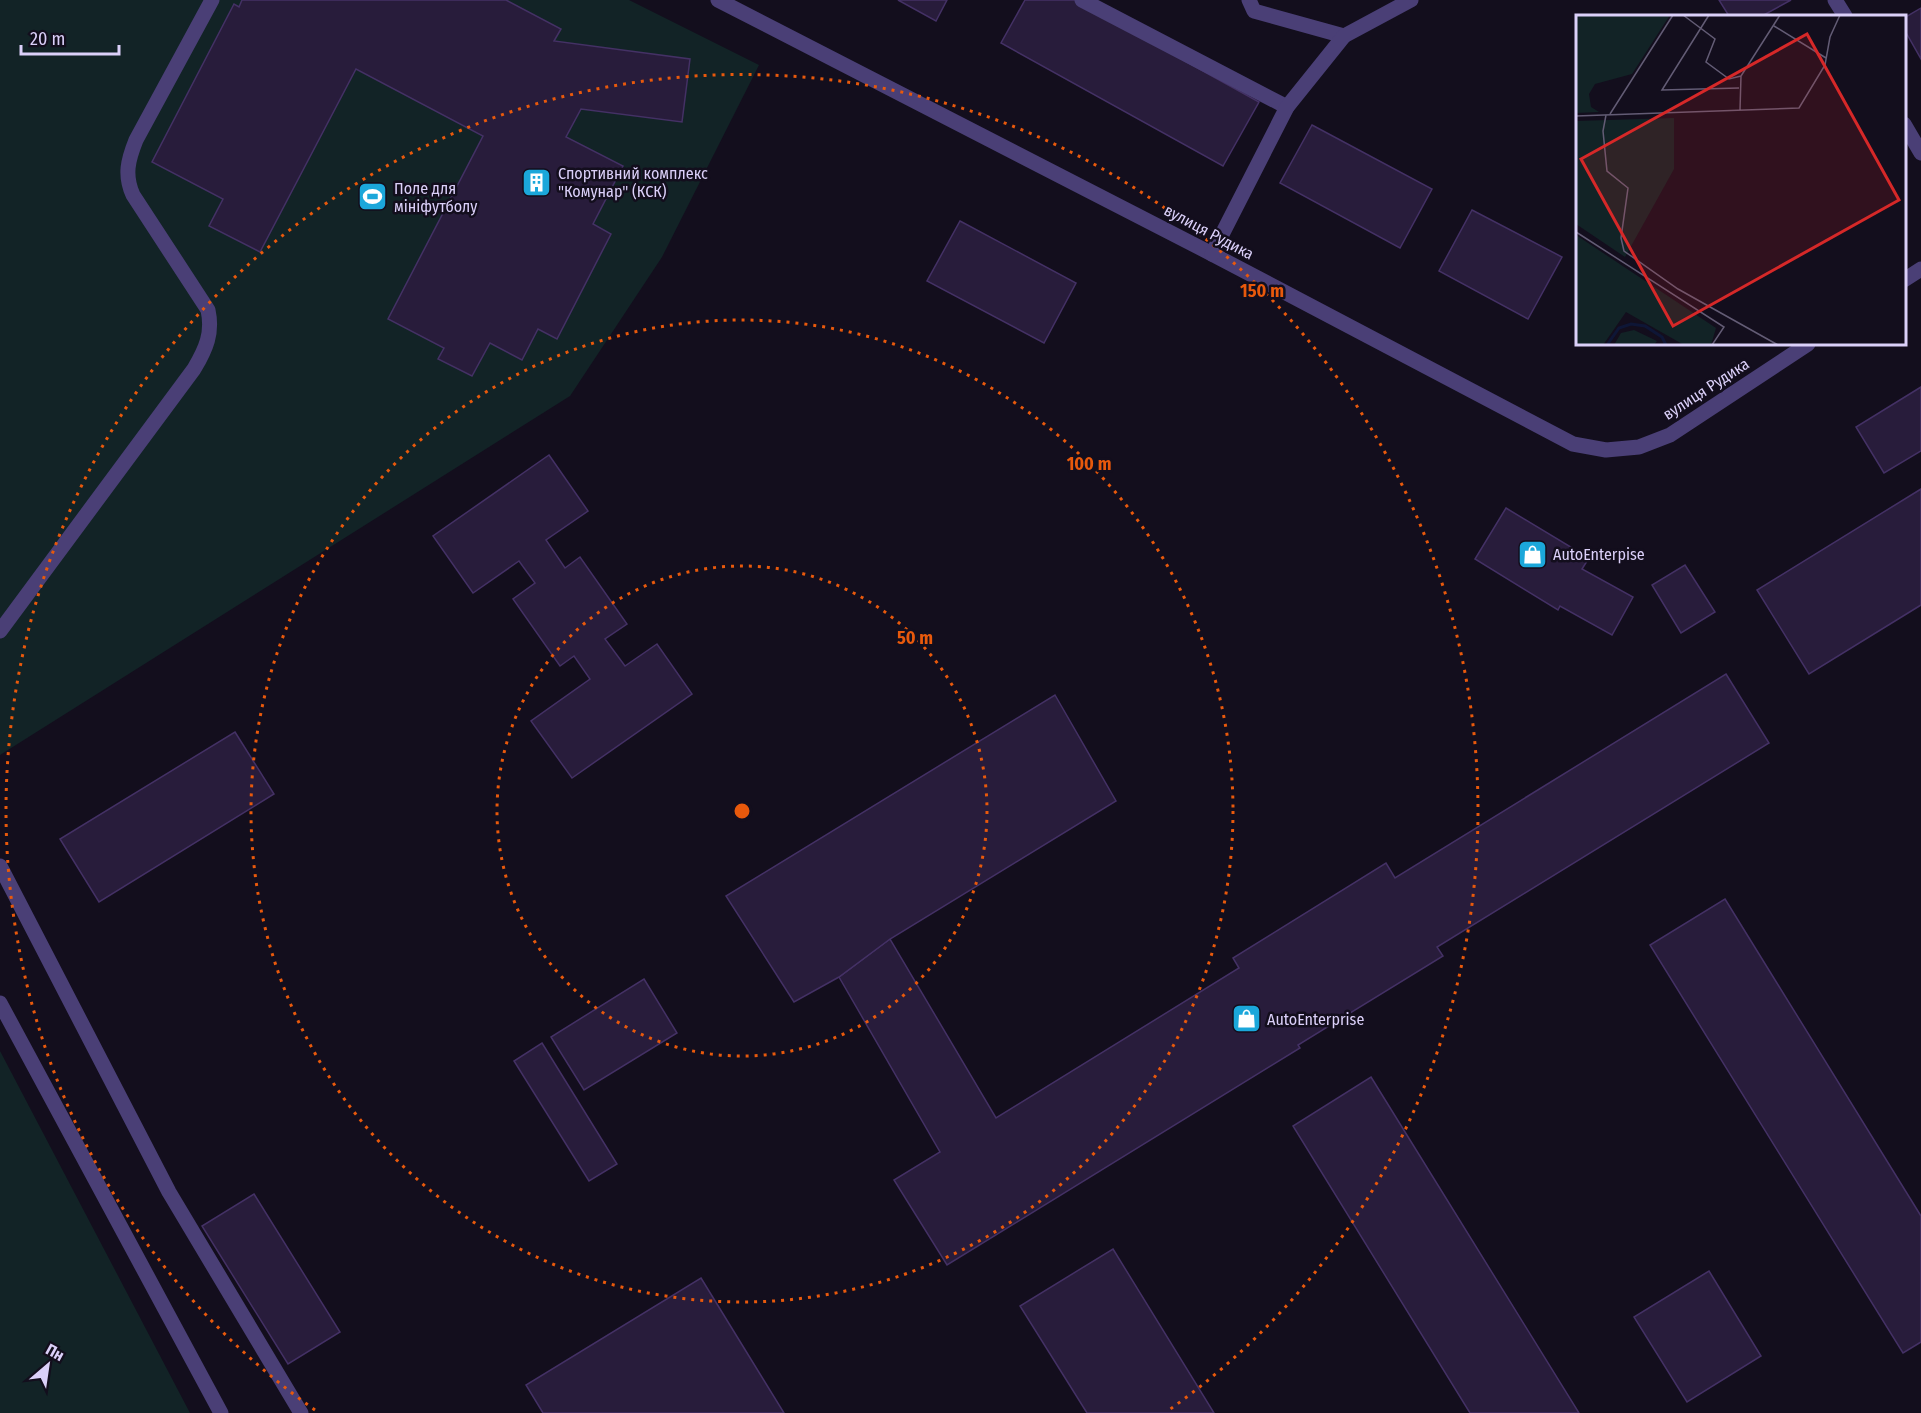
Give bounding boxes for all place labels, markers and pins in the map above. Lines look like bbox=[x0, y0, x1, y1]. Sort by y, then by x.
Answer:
place label: Спортивний комплекс "Комунар" (КСК) bbox=[558, 164, 708, 201]
building icon: Спортивний комплекс "Комунар" (КСК) bbox=[521, 166, 553, 198]
place label: Поле для мініфутболу bbox=[394, 179, 478, 216]
sports icon: Поле для мініфутболу bbox=[357, 181, 389, 213]
shop icon: AutoEnterpise bbox=[1516, 538, 1548, 570]
place label: AutoEnterpise bbox=[1553, 545, 1645, 564]
centre of rings bbox=[732, 801, 752, 821]
shop icon: AutoEnterprise bbox=[1230, 1003, 1262, 1035]
place label: AutoEnterprise bbox=[1267, 1010, 1364, 1029]

